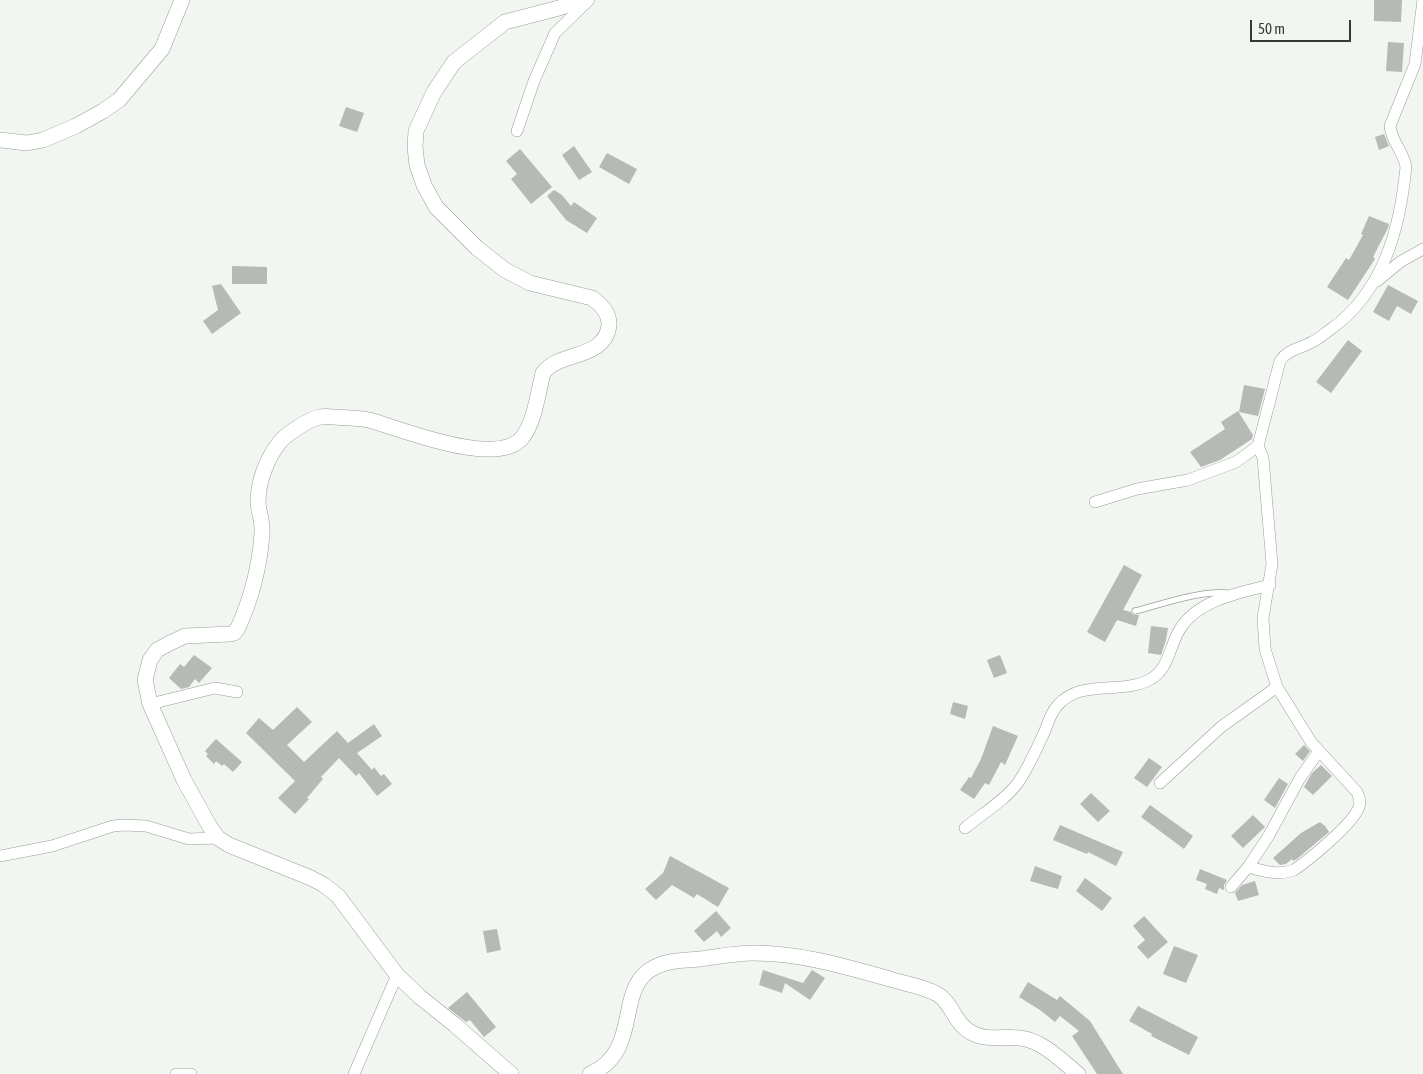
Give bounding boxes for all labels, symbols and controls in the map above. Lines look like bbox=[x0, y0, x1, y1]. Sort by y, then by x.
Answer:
scale bar bbox=[1253, 10, 1354, 42]
text: 50 m bbox=[1258, 20, 1285, 37]

